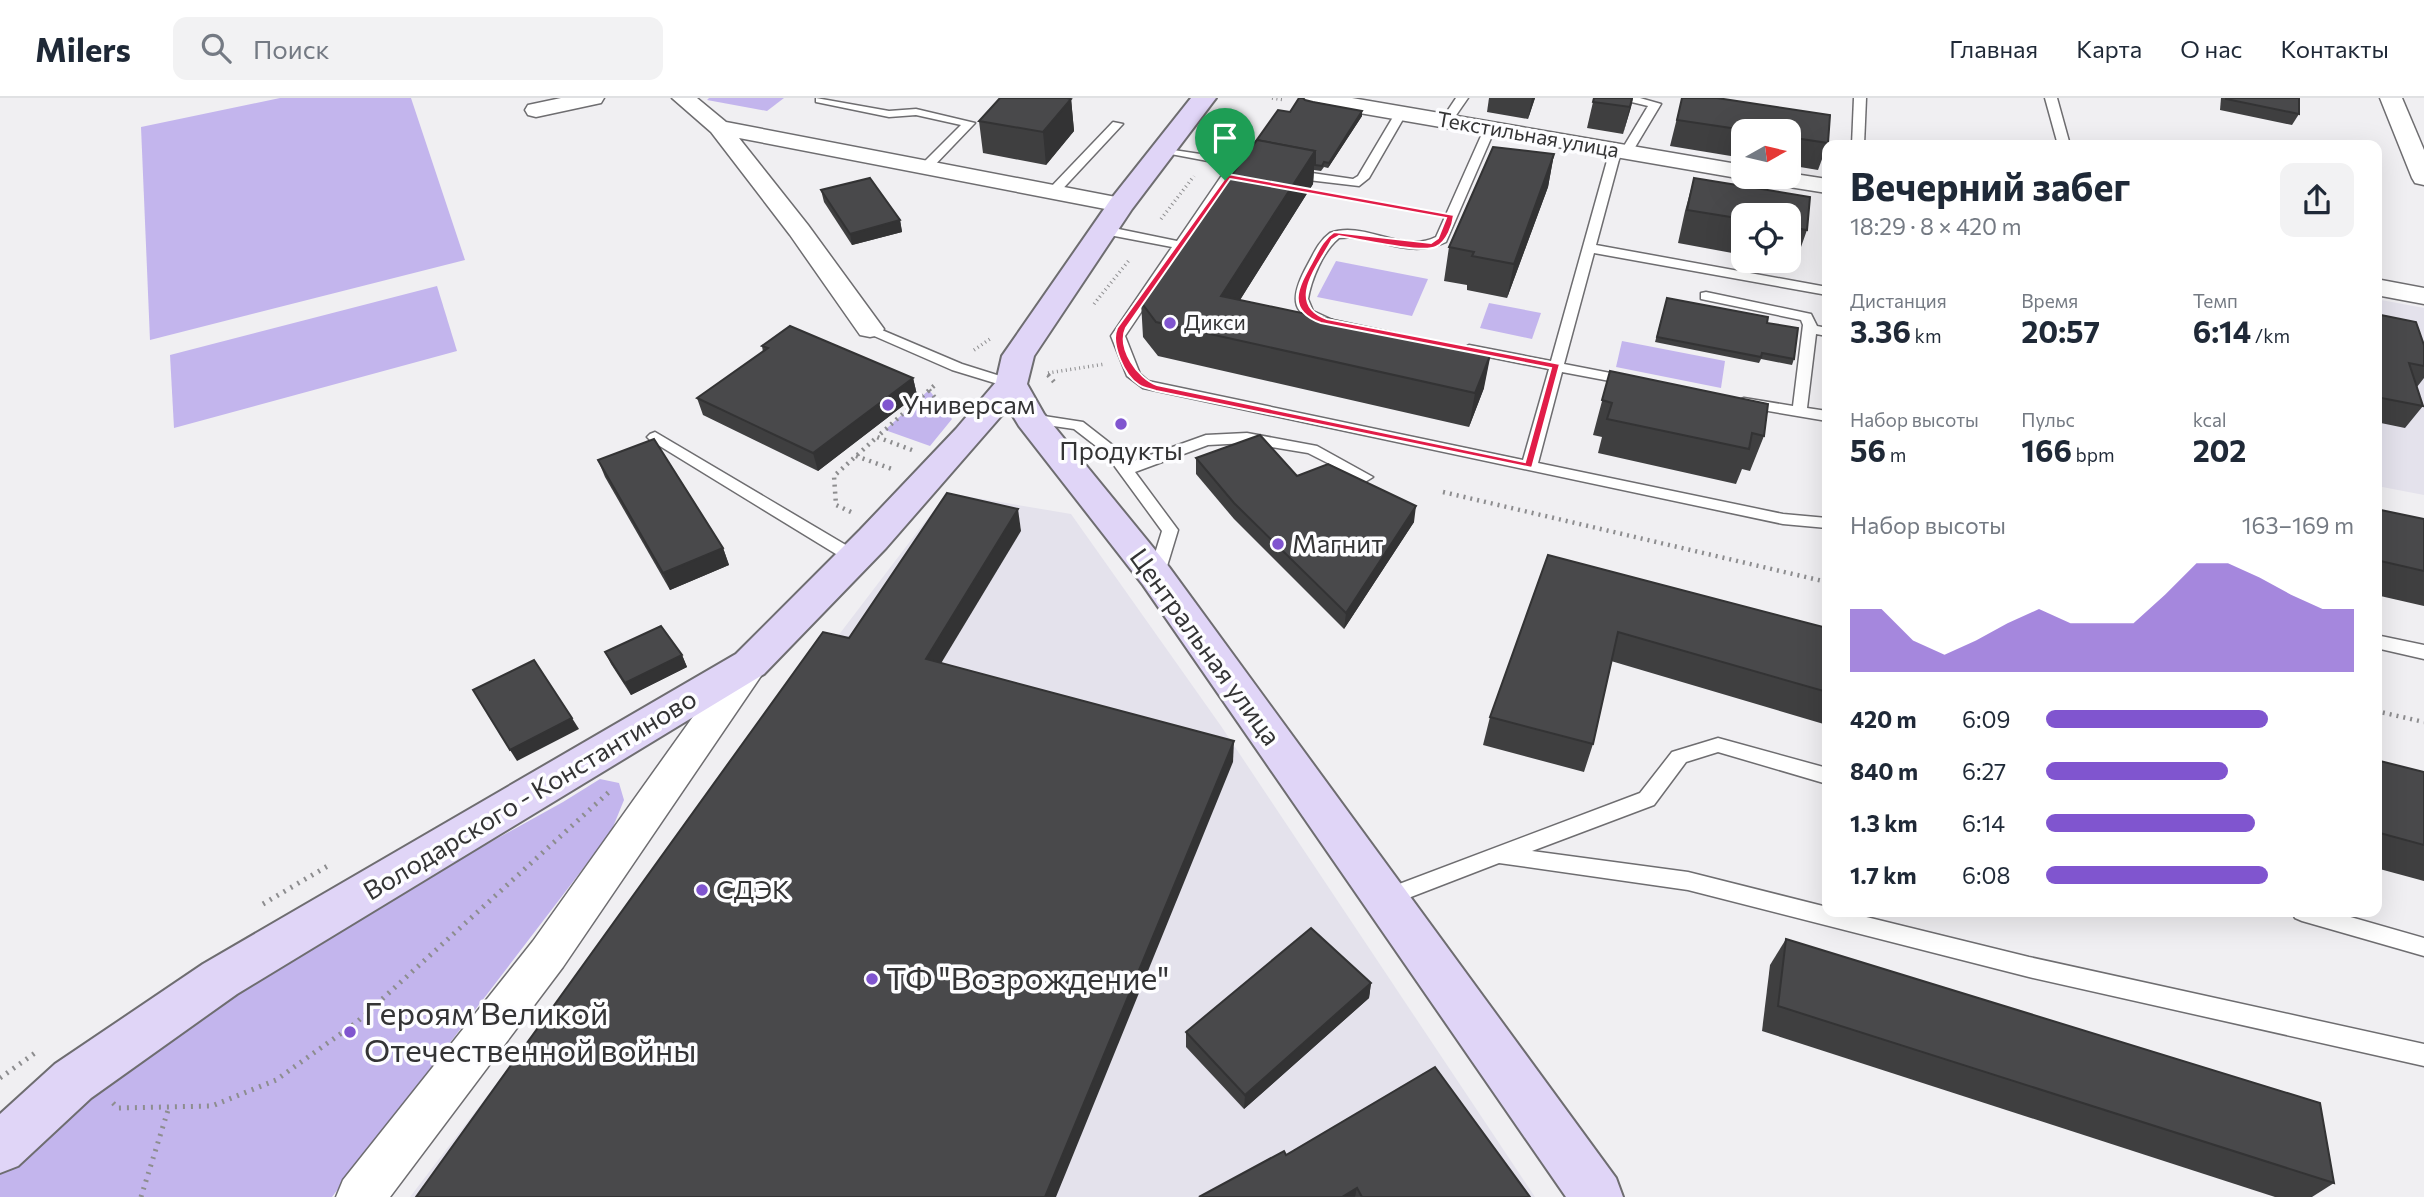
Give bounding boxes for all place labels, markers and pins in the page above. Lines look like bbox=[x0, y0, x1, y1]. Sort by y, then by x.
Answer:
pin bbox=[1195, 108, 1255, 180]
place label: Дикси bbox=[1184, 309, 1246, 334]
marker: Дикси bbox=[1162, 315, 1178, 331]
place label: Универсам bbox=[902, 388, 1035, 419]
marker: Универсам bbox=[880, 397, 896, 413]
marker: Продукты bbox=[1113, 416, 1129, 432]
place label: Продукты bbox=[1059, 434, 1183, 465]
place label: Магнит bbox=[1292, 527, 1383, 558]
marker: Магнит bbox=[1270, 536, 1286, 552]
place label: СДЭК bbox=[716, 873, 790, 904]
marker: СДЭК bbox=[694, 882, 710, 898]
place label: ТФ "Возрождение" bbox=[886, 957, 1169, 997]
marker: ТФ "Возрождение" bbox=[864, 971, 880, 987]
place label: Героям Великой Отечественной войны bbox=[364, 992, 696, 1069]
marker: Героям Великой Отечественной войны bbox=[342, 1024, 358, 1040]

